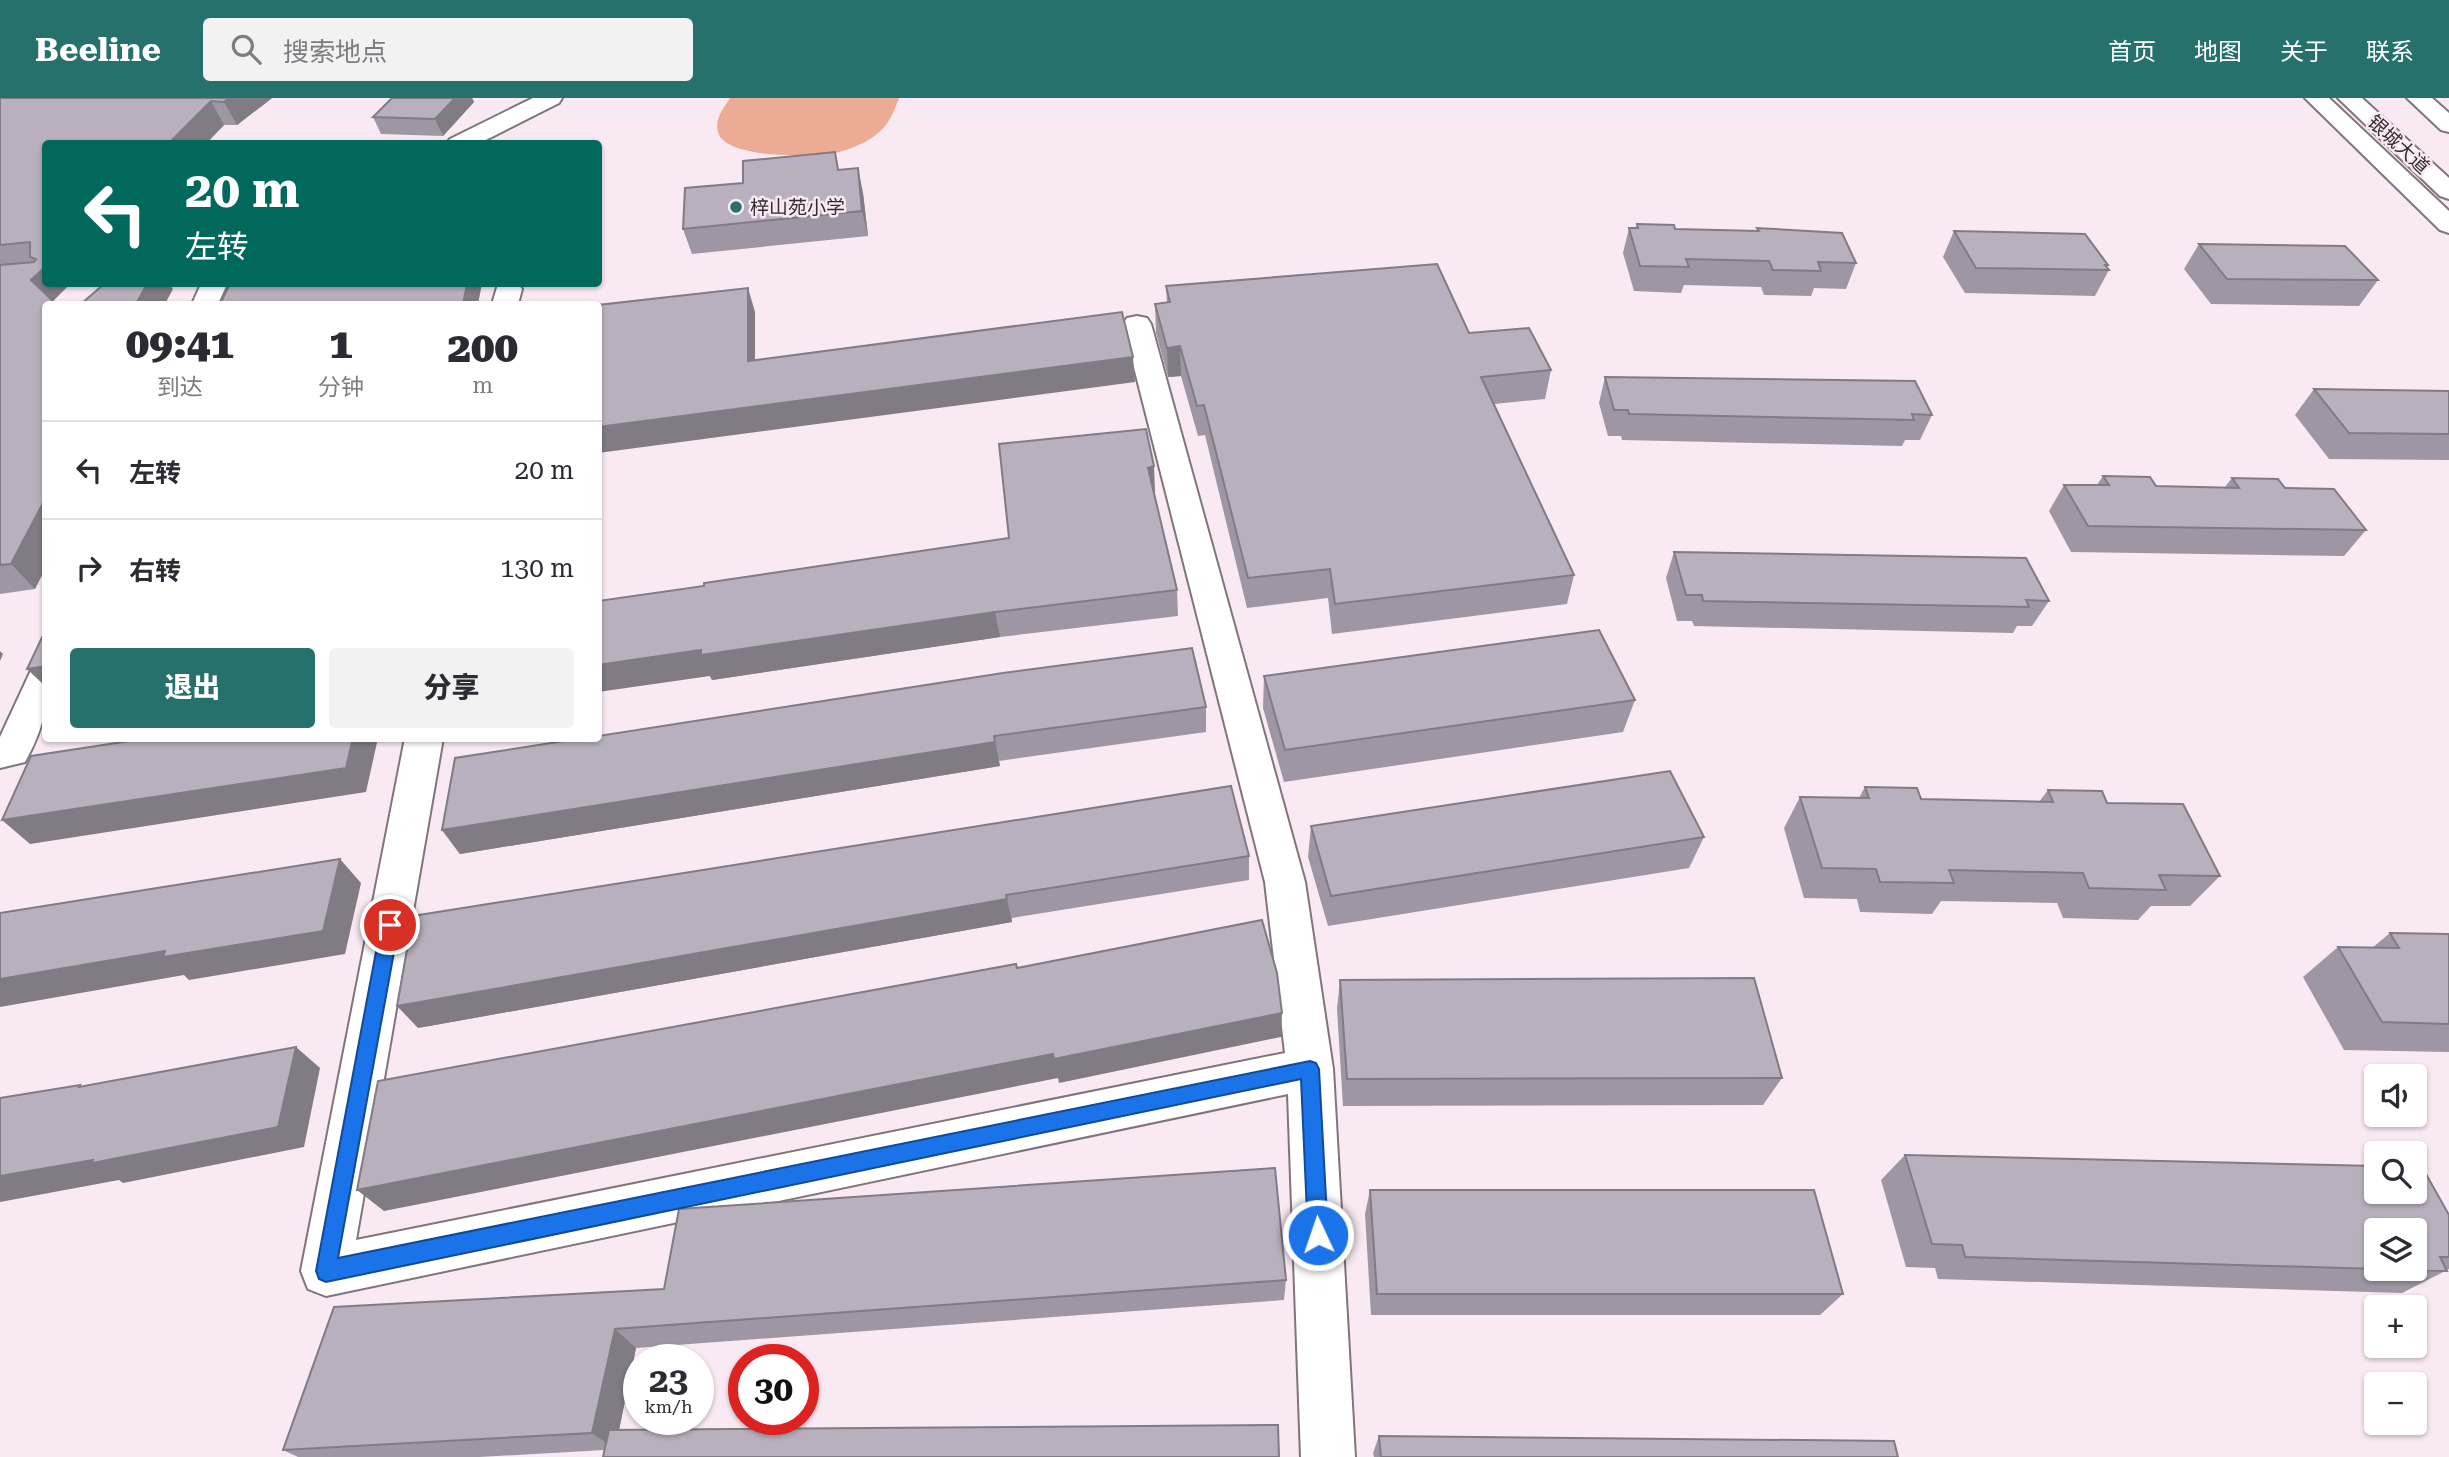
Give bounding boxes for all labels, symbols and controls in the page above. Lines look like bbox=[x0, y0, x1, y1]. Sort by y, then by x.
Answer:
search box bbox=[203, 18, 693, 81]
text: Beeline bbox=[35, 30, 161, 69]
icon: search bbox=[227, 30, 265, 68]
text: 搜索地点 bbox=[283, 37, 387, 67]
text: 首页 bbox=[2108, 38, 2156, 66]
text: 地图 bbox=[2194, 38, 2242, 66]
text: 关于 bbox=[2280, 38, 2328, 66]
text: 联系 bbox=[2366, 38, 2414, 66]
street label: 银城大道 bbox=[2363, 110, 2434, 179]
text: 20 m bbox=[185, 162, 300, 219]
icon: left bbox=[70, 168, 161, 259]
place label: 梓山苑小学 bbox=[750, 196, 845, 219]
marker: 梓山苑小学 bbox=[728, 199, 744, 215]
text: 左转 bbox=[185, 228, 249, 266]
text: 09:41 bbox=[126, 319, 234, 368]
text: 1 bbox=[329, 319, 352, 368]
text: 200 bbox=[448, 323, 518, 372]
text: m bbox=[472, 372, 493, 399]
text: 到达 bbox=[157, 374, 203, 401]
text: 分钟 bbox=[318, 374, 364, 401]
icon: left bbox=[70, 451, 108, 489]
text: 20 m bbox=[515, 455, 574, 485]
text: 左转 bbox=[129, 458, 181, 488]
icon: right bbox=[70, 549, 108, 587]
text: 130 m bbox=[500, 553, 574, 583]
text: 右转 bbox=[129, 556, 181, 586]
button: 退出 bbox=[70, 648, 315, 728]
button: 分享 bbox=[329, 648, 574, 728]
pin bbox=[360, 895, 420, 955]
icon: arrive bbox=[371, 906, 409, 944]
map controls bbox=[2364, 1064, 2427, 1435]
button: sound bbox=[2364, 1064, 2427, 1127]
button: search bbox=[2364, 1141, 2427, 1204]
position arrow bbox=[1281, 1198, 1355, 1272]
button: layers bbox=[2364, 1218, 2427, 1281]
button: + bbox=[2364, 1295, 2427, 1358]
speed limit sign: 30 bbox=[728, 1344, 819, 1435]
text: 23 bbox=[649, 1360, 688, 1401]
button: − bbox=[2364, 1372, 2427, 1435]
text: km/h bbox=[644, 1396, 693, 1417]

